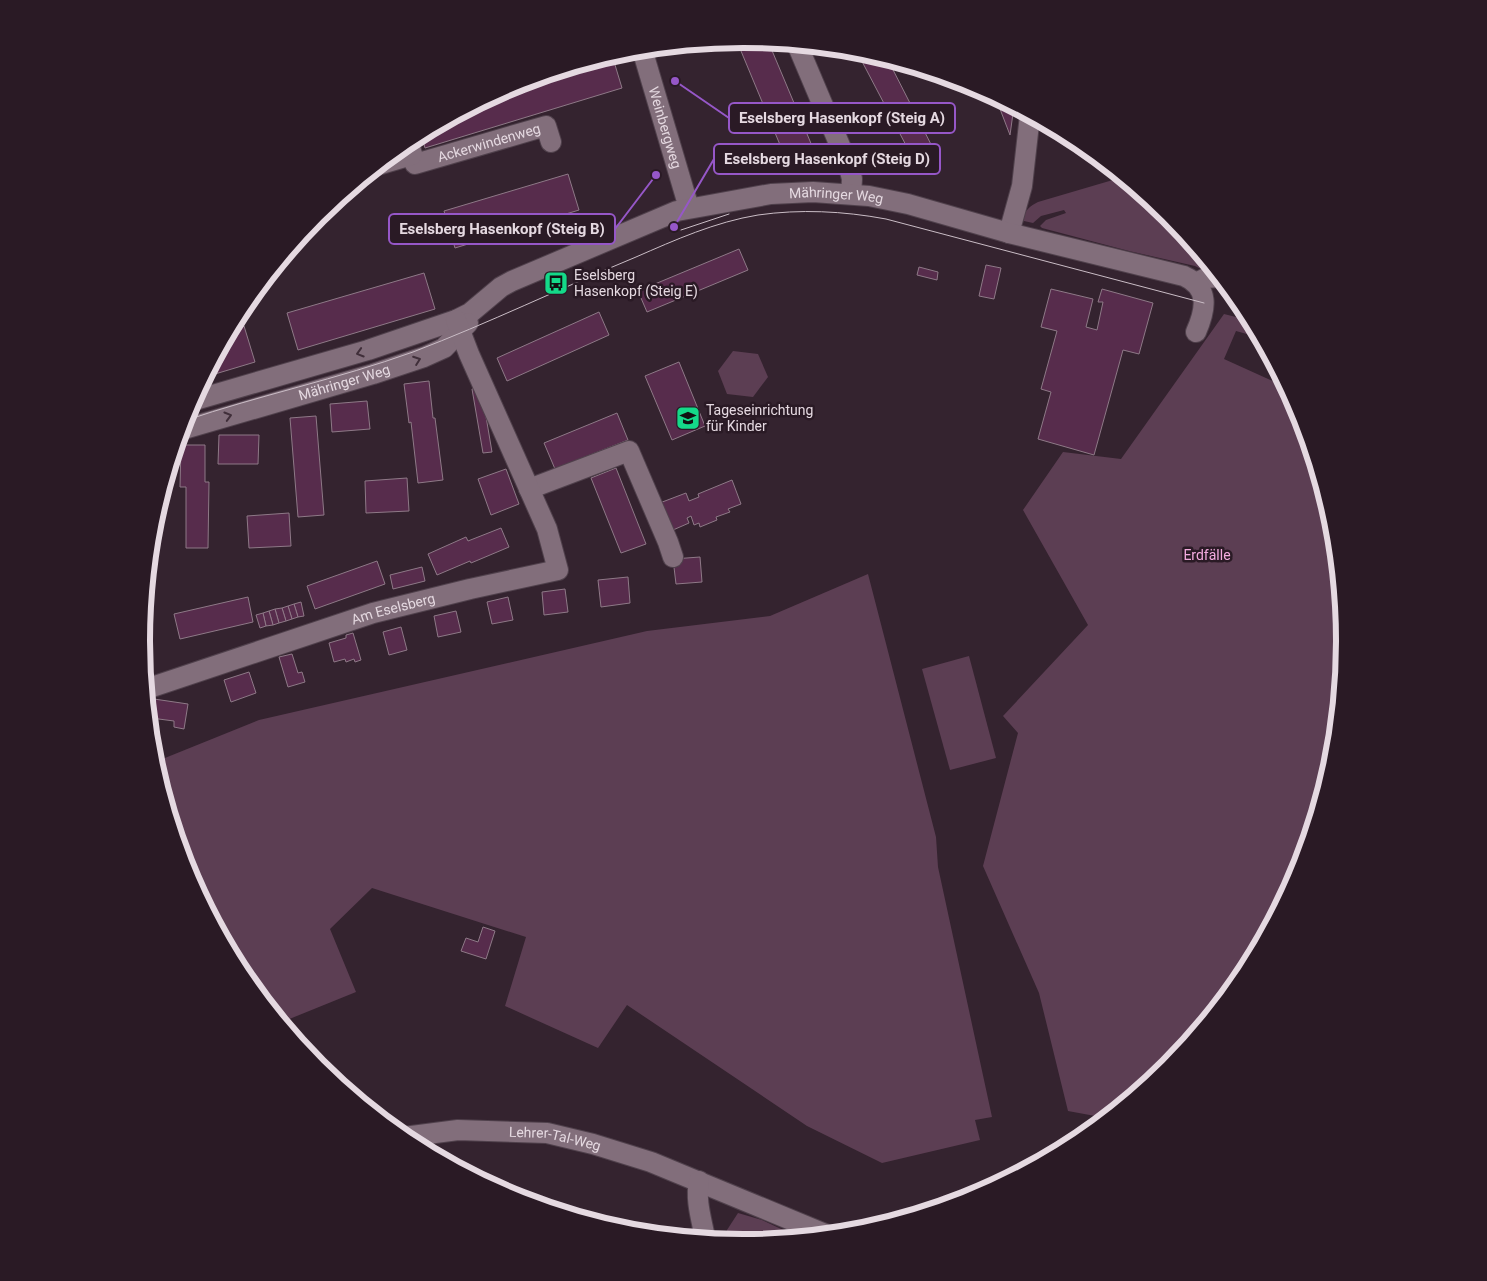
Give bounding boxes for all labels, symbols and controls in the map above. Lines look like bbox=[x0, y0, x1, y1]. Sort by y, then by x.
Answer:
street label: Weinbergweg bbox=[646, 85, 685, 170]
callout: Eselsberg Hasenkopf (Steig A) bbox=[729, 103, 955, 133]
text: Eselsberg Hasenkopf (Steig A) bbox=[739, 109, 945, 127]
street label: Ackerwindenweg bbox=[436, 120, 542, 165]
callout: Eselsberg Hasenkopf (Steig D) bbox=[714, 144, 940, 174]
text: Eselsberg Hasenkopf (Steig D) bbox=[724, 150, 930, 168]
street label: Mähringer Weg bbox=[789, 184, 885, 207]
callout: Eselsberg Hasenkopf (Steig B) bbox=[389, 214, 615, 244]
text: Eselsberg Hasenkopf (Steig B) bbox=[399, 220, 605, 238]
place label: Eselsberg Hasenkopf (Steig E) bbox=[574, 267, 698, 300]
bus stop icon: Eselsberg Hasenkopf (Steig E) bbox=[543, 270, 569, 296]
one-way arrow bbox=[357, 347, 365, 357]
one-way arrow bbox=[413, 356, 421, 366]
street label: Mähringer Weg bbox=[297, 361, 392, 403]
place label: Tageseinrichtung für Kinder bbox=[706, 402, 813, 434]
school or university icon: Tageseinrichtung für Kinder bbox=[675, 405, 701, 431]
one-way arrow bbox=[223, 412, 232, 422]
park label: Erdfälle bbox=[1183, 547, 1231, 563]
street label: Am Eselsberg bbox=[349, 590, 437, 628]
street label: Lehrer-Tal-Weg bbox=[509, 1124, 603, 1154]

